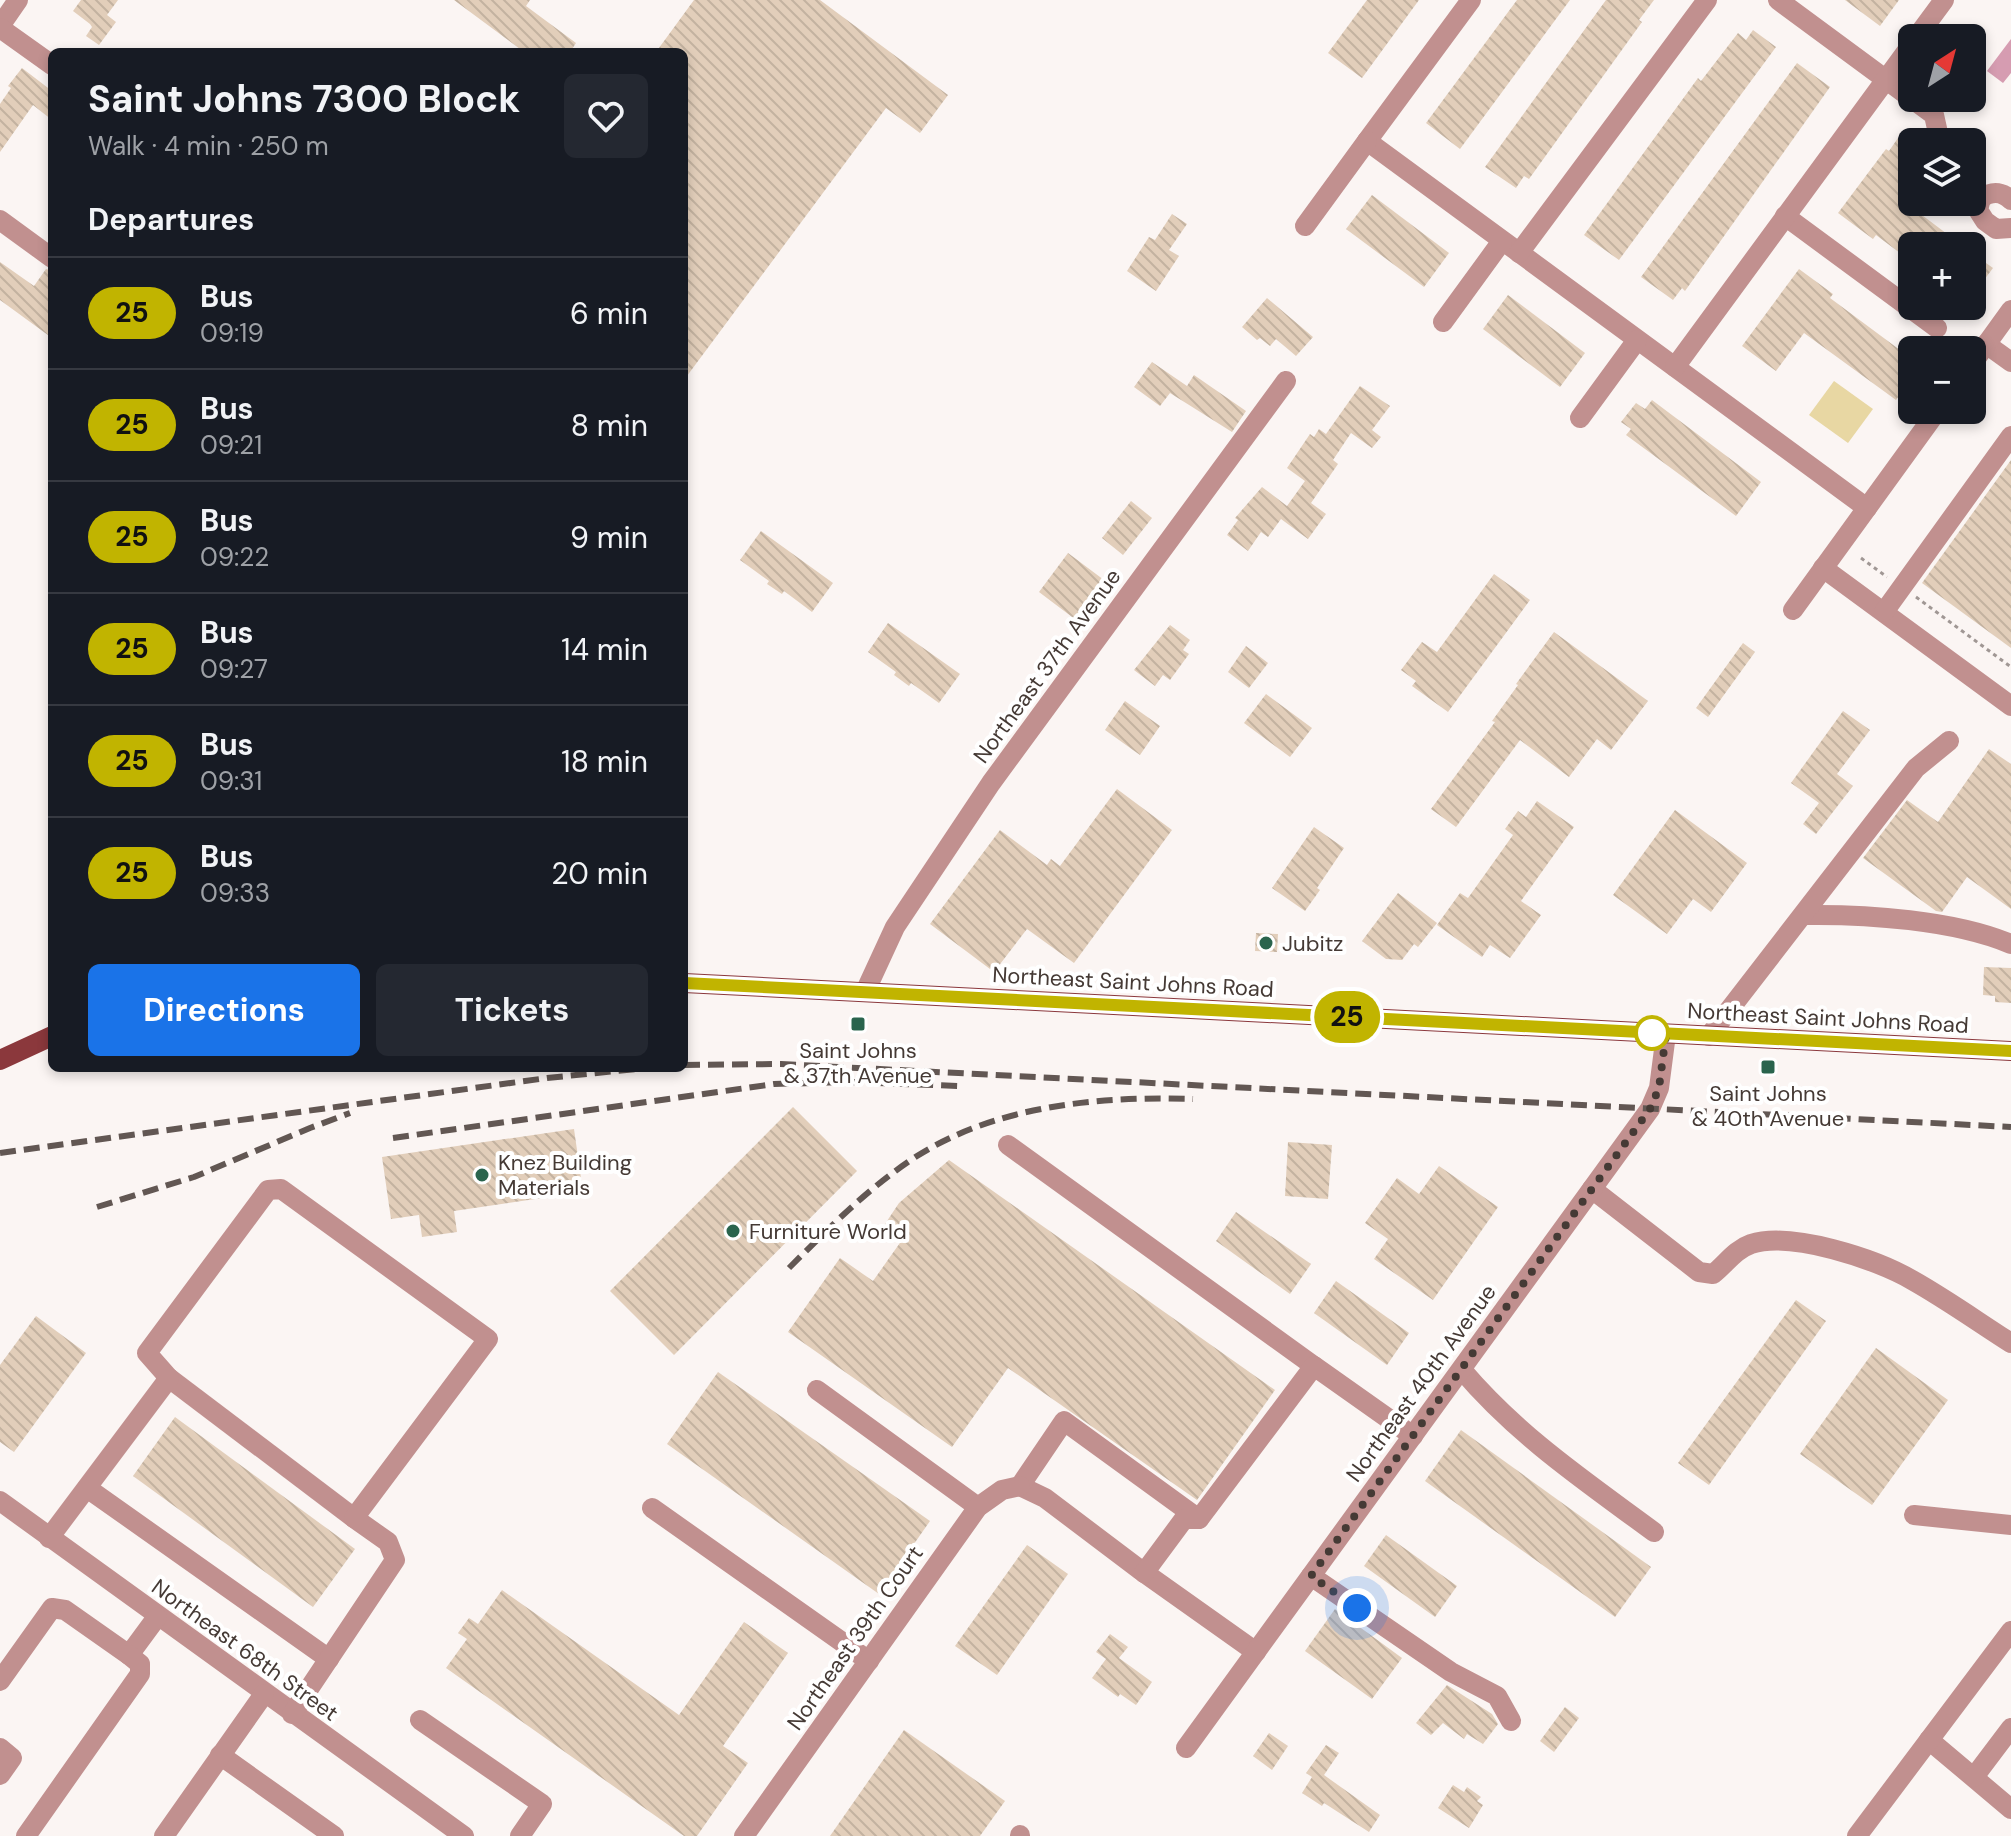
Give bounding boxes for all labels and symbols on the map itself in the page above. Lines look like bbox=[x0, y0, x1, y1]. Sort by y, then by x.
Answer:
north arrow bbox=[1898, 24, 1986, 112]
street label: Northeast 37th Avenue bbox=[967, 563, 1127, 769]
place label: Jubitz bbox=[1282, 929, 1343, 958]
marker: Jubitz bbox=[1257, 934, 1275, 952]
street label: Northeast Saint Johns Road bbox=[992, 960, 1274, 1004]
line badge: 25 bbox=[1311, 991, 1383, 1043]
street label: Northeast Saint Johns Road bbox=[1687, 996, 1969, 1040]
marker: Saint Johns & 37th Avenue bbox=[849, 1015, 867, 1033]
unlabelled marker bbox=[1635, 1016, 1669, 1050]
place label: Saint Johns & 37th Avenue bbox=[784, 1036, 932, 1090]
marker: Saint Johns & 40th Avenue bbox=[1759, 1058, 1777, 1076]
place label: Saint Johns & 40th Avenue bbox=[1692, 1079, 1844, 1133]
place label: Knez Building Materials bbox=[498, 1148, 632, 1202]
marker: Knez Building Materials bbox=[473, 1166, 491, 1184]
place label: Furniture World bbox=[749, 1217, 907, 1246]
marker: Furniture World bbox=[724, 1222, 742, 1240]
street label: Northeast 40th Avenue bbox=[1339, 1278, 1503, 1488]
street label: Northeast 39th Court bbox=[780, 1540, 930, 1736]
street label: Northeast 68th Street bbox=[146, 1572, 344, 1728]
your location bbox=[1337, 1588, 1377, 1628]

